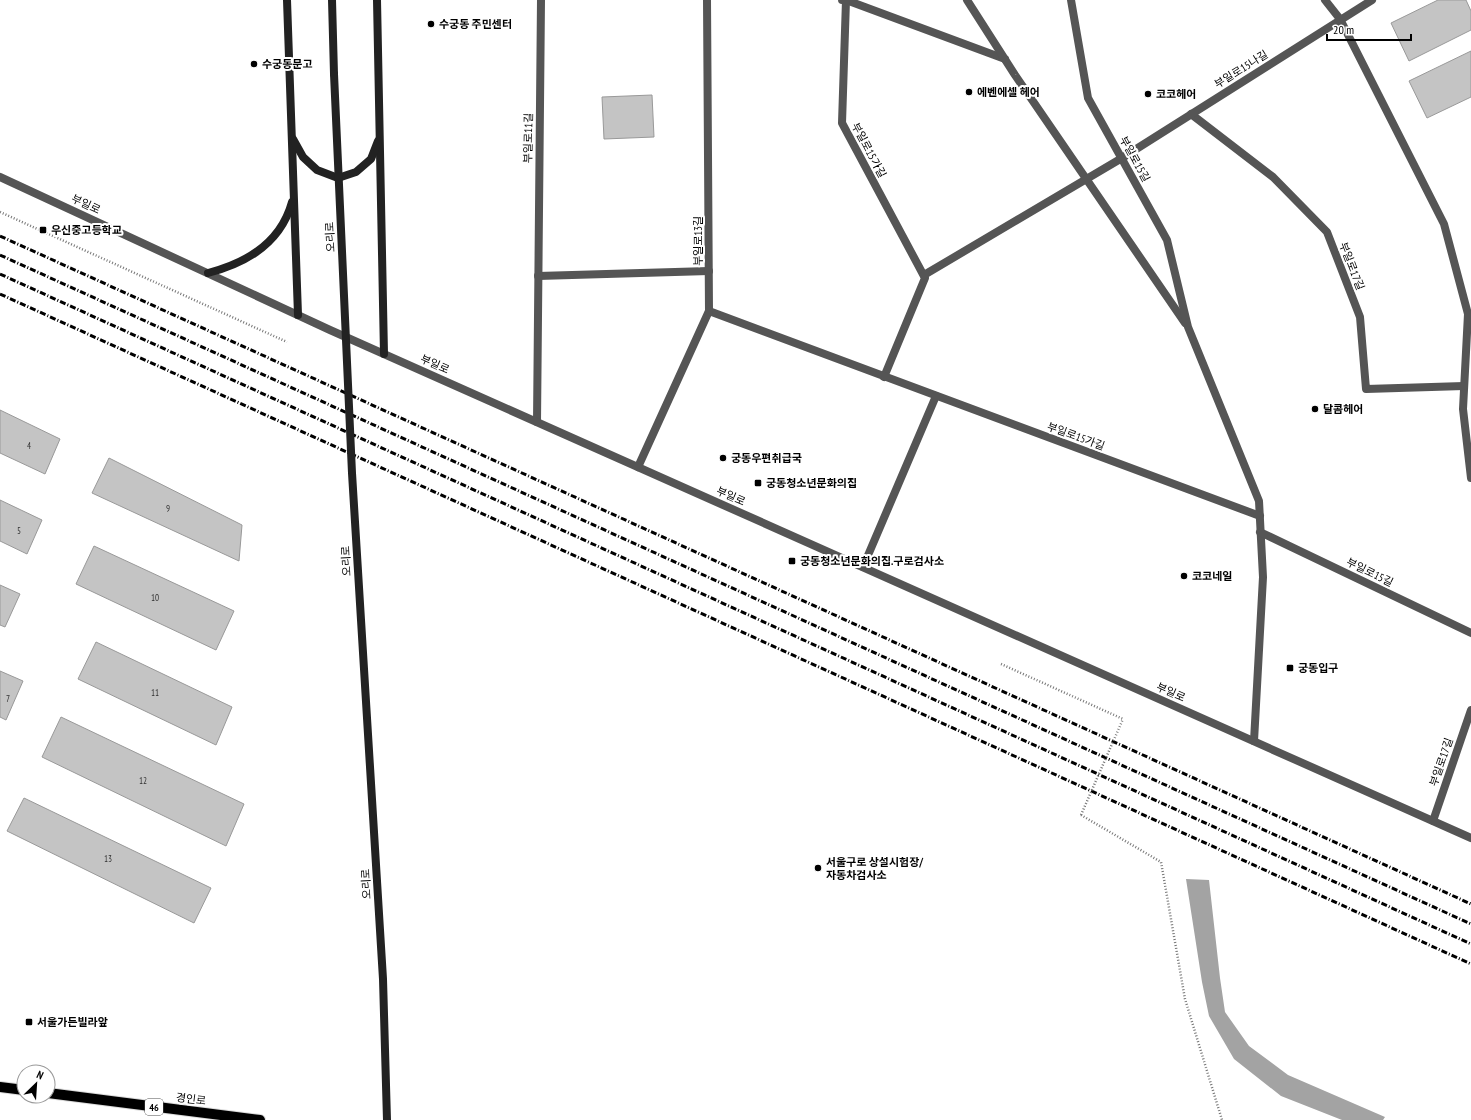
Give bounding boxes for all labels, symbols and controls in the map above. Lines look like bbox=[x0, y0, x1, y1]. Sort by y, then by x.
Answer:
scale bar bbox=[1327, 16, 1411, 42]
place label: 수궁동 주민센터 bbox=[439, 17, 512, 31]
marker: 수궁동 주민센터 bbox=[426, 19, 436, 29]
text: 20 m bbox=[1333, 22, 1354, 37]
street label: 부일로15나길 bbox=[1212, 47, 1270, 91]
place label: 수궁동문고 bbox=[262, 57, 313, 71]
marker: 수궁동문고 bbox=[249, 59, 259, 69]
place label: 에벤에셀 헤어 bbox=[977, 85, 1040, 99]
marker: 에벤에셀 헤어 bbox=[964, 87, 974, 97]
place label: 코코헤어 bbox=[1156, 87, 1196, 101]
marker: 코코헤어 bbox=[1143, 89, 1153, 99]
street label: 부일로11길 bbox=[521, 113, 535, 163]
street label: 부일로15가길 bbox=[849, 120, 889, 180]
street label: 부일로15길 bbox=[1117, 134, 1153, 184]
street label: 부일로 bbox=[69, 191, 103, 217]
street label: 부일로13길 bbox=[691, 216, 705, 266]
street label: 오리로 bbox=[322, 221, 338, 253]
place label: 우신중고등학교 bbox=[51, 223, 122, 237]
marker: 우신중고등학교 bbox=[38, 225, 48, 235]
street label: 부일로17길 bbox=[1336, 240, 1368, 292]
street label: 부일로 bbox=[418, 351, 452, 377]
place label: 달콤헤어 bbox=[1323, 402, 1363, 416]
marker: 달콤헤어 bbox=[1310, 404, 1320, 414]
street label: 부일로15가길 bbox=[1045, 419, 1107, 453]
house number: 4 bbox=[27, 440, 31, 451]
place label: 궁동우편취급국 bbox=[731, 451, 802, 465]
marker: 궁동우편취급국 bbox=[718, 453, 728, 463]
place label: 궁동청소년문화의집 bbox=[766, 476, 857, 490]
marker: 궁동청소년문화의집 bbox=[753, 478, 763, 488]
street label: 부일로 bbox=[714, 483, 748, 509]
house number: 9 bbox=[166, 503, 170, 514]
house number: 5 bbox=[17, 525, 21, 536]
street label: 오리로 bbox=[338, 545, 354, 577]
place label: 궁동청소년문화의집.구로검사소 bbox=[800, 554, 944, 568]
street label: 부일로15길 bbox=[1344, 555, 1396, 589]
marker: 궁동청소년문화의집.구로검사소 bbox=[787, 556, 797, 566]
place label: 코코네일 bbox=[1192, 569, 1232, 583]
marker: 코코네일 bbox=[1179, 571, 1189, 581]
house number: 10 bbox=[151, 592, 159, 603]
place label: 궁동입구 bbox=[1298, 661, 1338, 675]
marker: 궁동입구 bbox=[1285, 663, 1295, 673]
street label: 부일로 bbox=[1154, 679, 1188, 705]
house number: 11 bbox=[151, 687, 159, 698]
house number: 7 bbox=[6, 693, 10, 704]
street label: 부일로17길 bbox=[1426, 736, 1456, 788]
house number: 12 bbox=[139, 775, 147, 786]
house number: 13 bbox=[104, 853, 112, 864]
place label: 서울구로 상설시험장/ 자동차검사소 bbox=[826, 855, 924, 882]
marker: 서울구로 상설시험장/ 자동차검사소 bbox=[813, 863, 823, 873]
street label: 오리로 bbox=[358, 868, 374, 900]
place label: 서울가든빌라앞 bbox=[37, 1015, 108, 1029]
marker: 서울가든빌라앞 bbox=[24, 1017, 34, 1027]
north arrow bbox=[16, 1064, 56, 1104]
text: N bbox=[35, 1067, 46, 1083]
street label: 경인로 bbox=[175, 1090, 207, 1108]
road number: 46 bbox=[145, 1099, 163, 1115]

